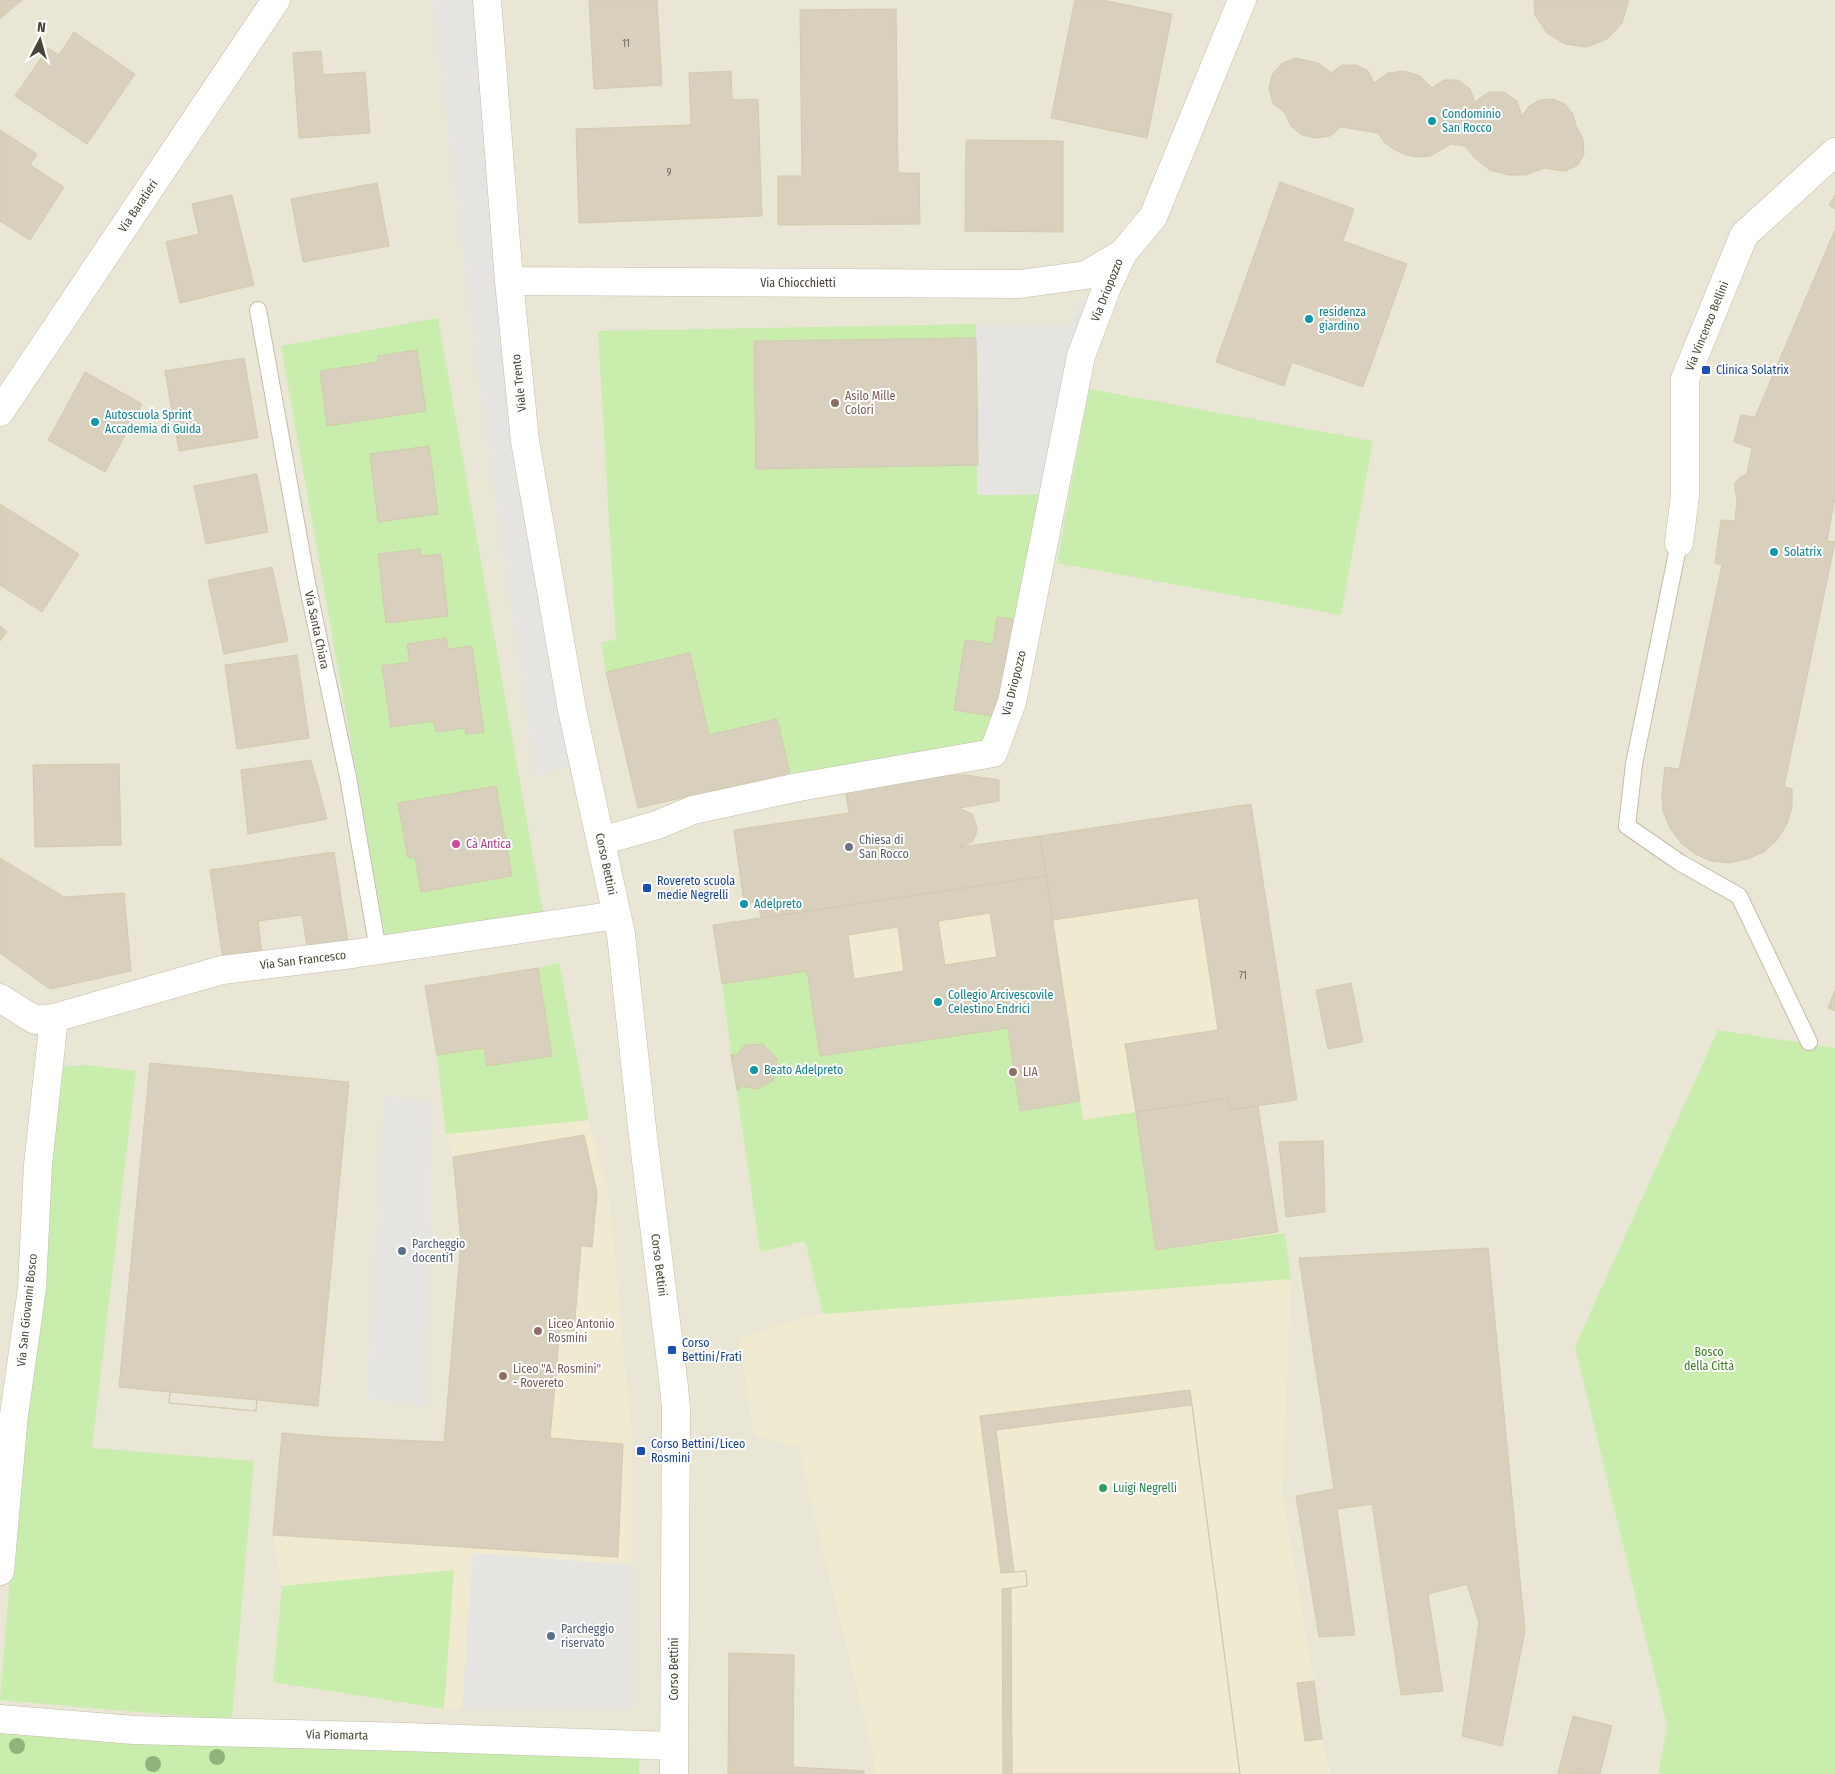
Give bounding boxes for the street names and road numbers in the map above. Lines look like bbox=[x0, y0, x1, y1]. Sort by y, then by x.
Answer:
street label: Via Baratieri bbox=[115, 177, 161, 235]
street label: Via Driopozzo bbox=[1088, 256, 1126, 324]
street label: Via Chiocchietti bbox=[760, 276, 836, 290]
street label: Via Vincenzo Bellini bbox=[1683, 279, 1731, 373]
street label: Viale Trento bbox=[509, 353, 529, 413]
street label: Via Santa Chiara bbox=[302, 590, 332, 670]
street label: Via Driopozzo bbox=[999, 649, 1029, 717]
street label: Corso Bettini bbox=[593, 832, 619, 896]
street label: Via San Francesco bbox=[259, 948, 347, 972]
street label: Corso Bettini bbox=[648, 1233, 670, 1297]
street label: Via San Giovanni Bosco bbox=[14, 1253, 40, 1367]
street label: Corso Bettini bbox=[667, 1637, 681, 1701]
street label: Via Piomarta bbox=[306, 1727, 368, 1743]

